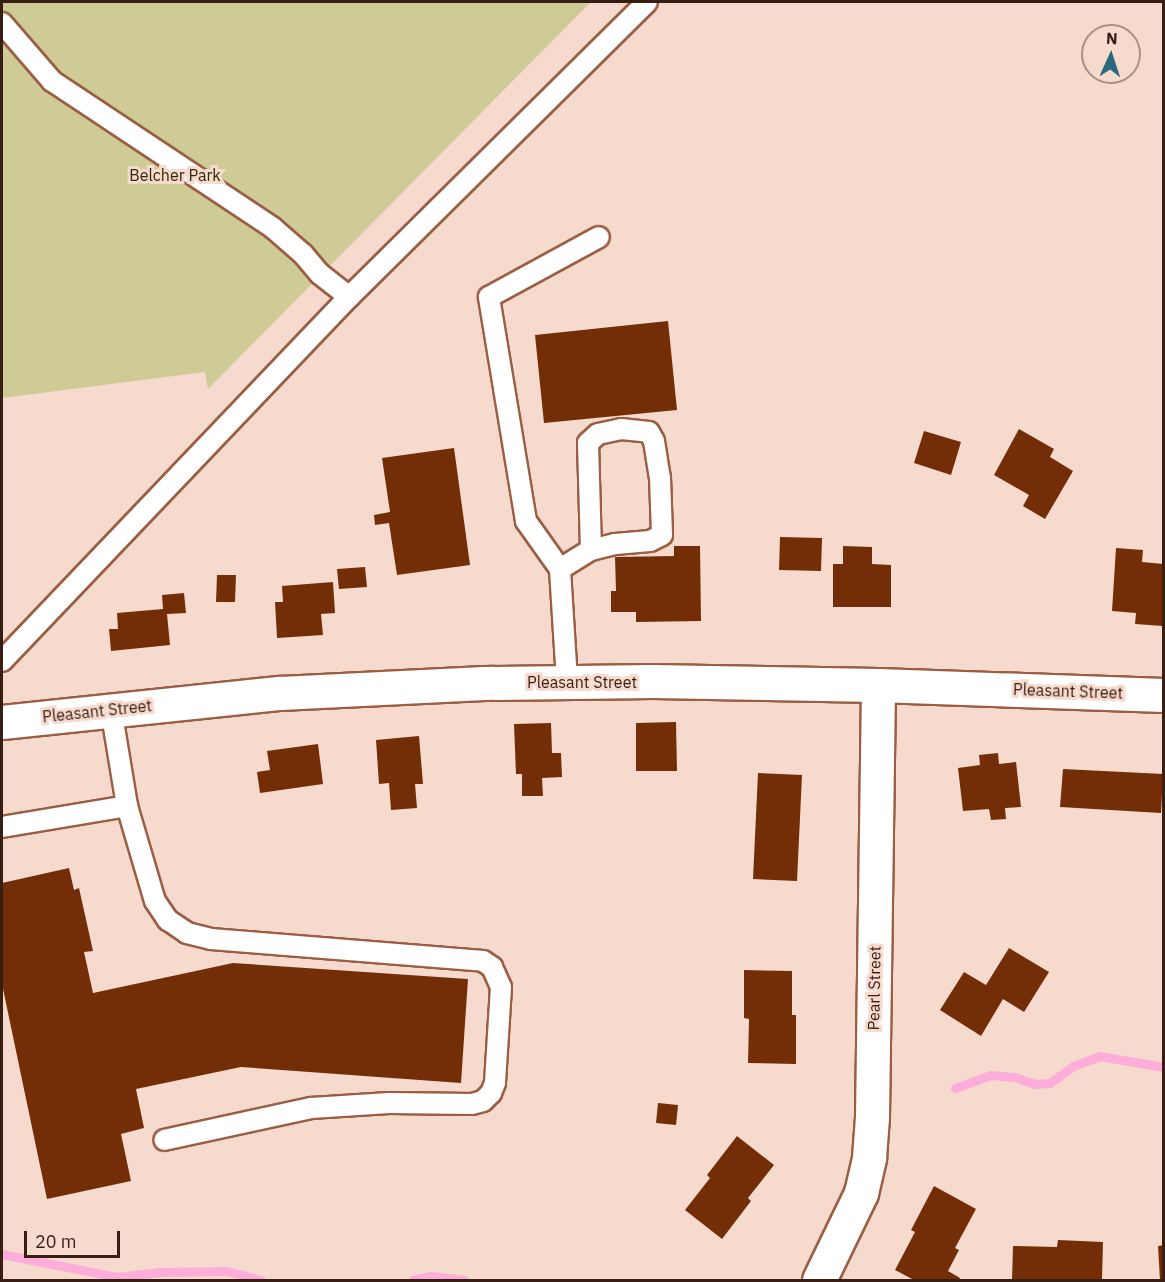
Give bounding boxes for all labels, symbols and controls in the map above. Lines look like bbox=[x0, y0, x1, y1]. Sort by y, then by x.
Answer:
north arrow bbox=[1081, 24, 1141, 84]
text: N bbox=[1106, 28, 1118, 48]
park label: Belcher Park bbox=[129, 165, 221, 185]
street label: Pleasant Street bbox=[527, 672, 637, 692]
street label: Pleasant Street bbox=[1013, 679, 1123, 703]
street label: Pleasant Street bbox=[41, 696, 153, 726]
street label: Pearl Street bbox=[864, 946, 884, 1030]
scale bar bbox=[27, 1219, 123, 1257]
text: 20 m bbox=[35, 1230, 77, 1253]

